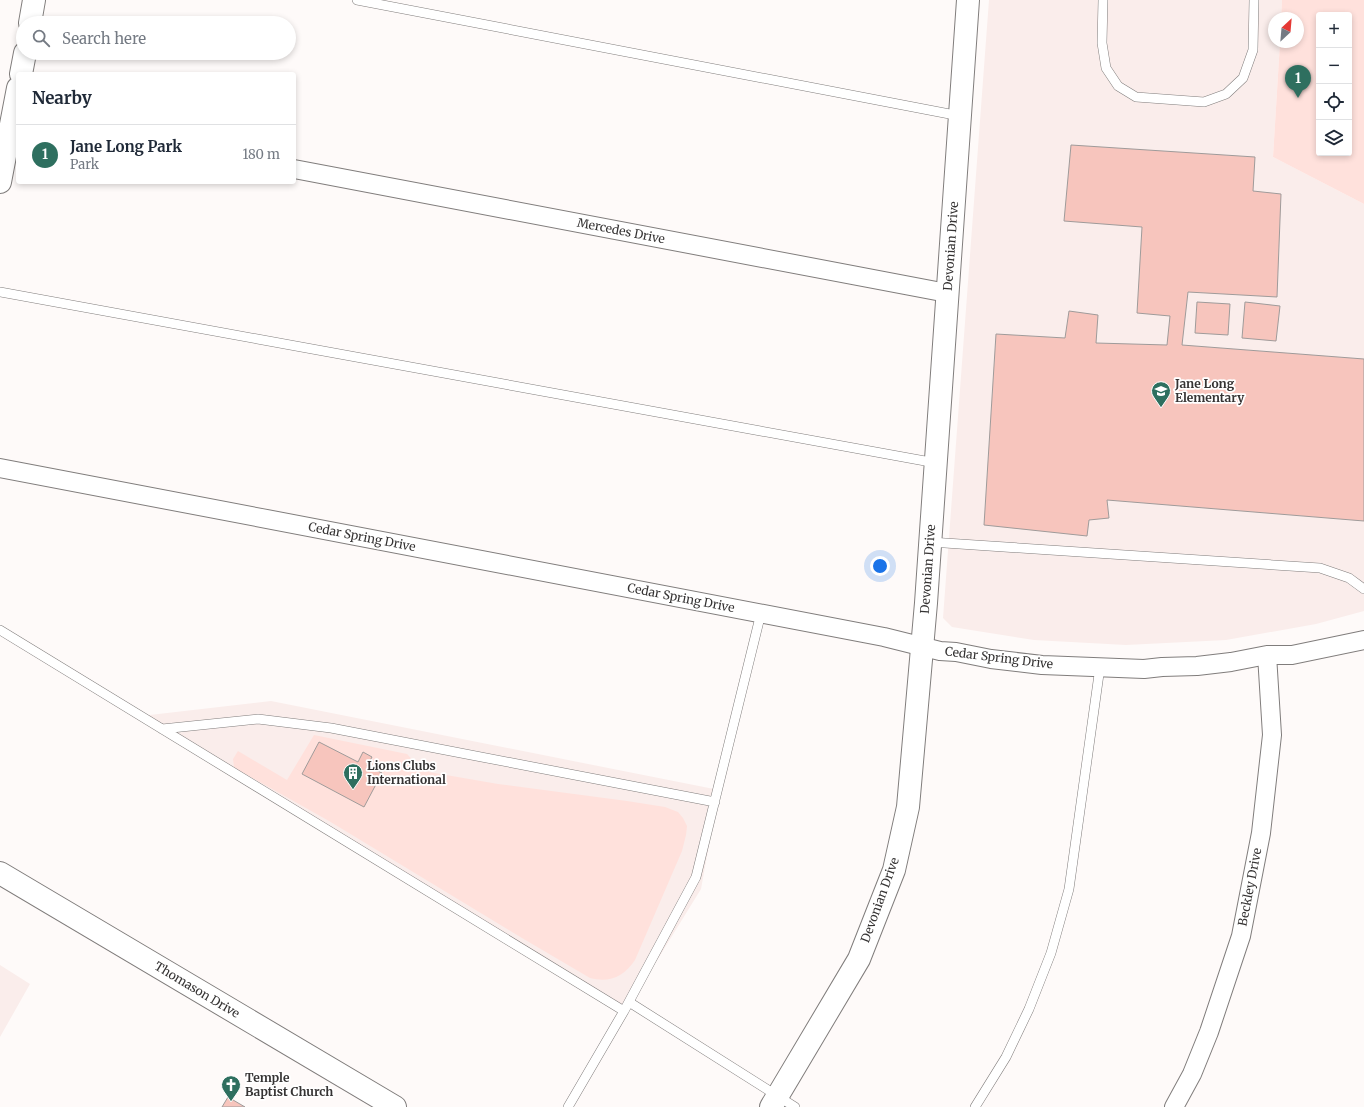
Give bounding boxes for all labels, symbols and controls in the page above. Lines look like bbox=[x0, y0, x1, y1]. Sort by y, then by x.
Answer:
north arrow bbox=[1268, 12, 1304, 48]
map controls bbox=[1316, 12, 1352, 156]
button: + bbox=[1316, 12, 1352, 48]
search box bbox=[16, 16, 296, 60]
icon: search bbox=[30, 27, 52, 49]
text: Search here bbox=[62, 29, 146, 48]
button: − bbox=[1316, 48, 1352, 84]
pin: 1 bbox=[1285, 65, 1311, 98]
button: locate bbox=[1316, 84, 1352, 120]
text: Nearby bbox=[32, 87, 92, 109]
button: layers bbox=[1316, 120, 1352, 156]
text: Jane Long Park bbox=[70, 137, 182, 156]
text: 1 bbox=[42, 146, 48, 163]
text: 180 m bbox=[242, 146, 280, 163]
text: Park bbox=[70, 156, 99, 173]
street label: Devonian Drive bbox=[940, 201, 961, 291]
street label: Mercedes Drive bbox=[576, 215, 666, 246]
place label: Jane Long Elementary bbox=[1174, 376, 1245, 405]
school or university icon: Jane Long Elementary bbox=[1150, 380, 1172, 408]
street label: Cedar Spring Drive bbox=[307, 519, 417, 554]
street label: Devonian Drive bbox=[917, 524, 938, 614]
your location bbox=[870, 556, 890, 576]
street label: Cedar Spring Drive bbox=[626, 580, 736, 615]
street label: Cedar Spring Drive bbox=[944, 643, 1054, 672]
place label: Lions Clubs International bbox=[367, 758, 446, 787]
building icon: Lions Clubs International bbox=[342, 762, 364, 790]
street label: Beckley Drive bbox=[1235, 847, 1264, 927]
street label: Devonian Drive bbox=[857, 855, 902, 944]
street label: Thomason Drive bbox=[152, 958, 242, 1021]
place label: Temple Baptist Church bbox=[245, 1070, 333, 1099]
church icon: Temple Baptist Church bbox=[220, 1074, 242, 1102]

